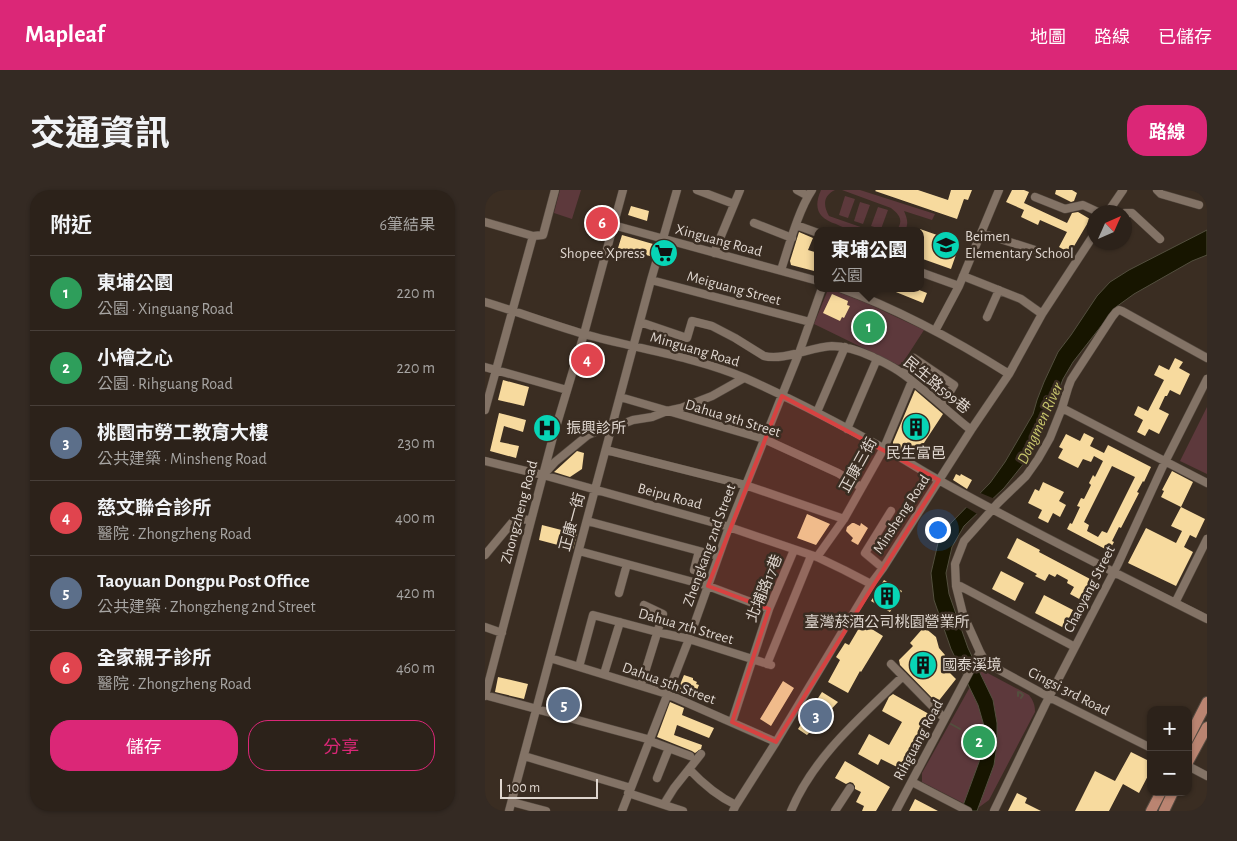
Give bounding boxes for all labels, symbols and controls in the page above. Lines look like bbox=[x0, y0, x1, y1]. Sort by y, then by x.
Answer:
text: Mapleaf bbox=[25, 23, 105, 47]
text: 地圖 bbox=[1030, 29, 1066, 47]
text: 路線 bbox=[1094, 29, 1130, 47]
text: 已儲存 bbox=[1158, 29, 1212, 47]
button: 路線 bbox=[1127, 105, 1207, 156]
text: 交通資訊 bbox=[30, 117, 170, 152]
pin: 6 bbox=[586, 204, 618, 242]
north arrow bbox=[1087, 205, 1132, 250]
text: 附近 bbox=[50, 215, 92, 236]
text: 6筆結果 bbox=[379, 217, 435, 233]
street label: Xinguang Road bbox=[674, 222, 764, 259]
popup bbox=[814, 227, 924, 292]
place label: Beimen Elementary School bbox=[965, 229, 1074, 261]
school or university icon: Beimen Elementary School bbox=[931, 230, 961, 260]
supermarket icon: Shopee Xpress bbox=[649, 238, 679, 268]
text: 東埔公園 bbox=[831, 241, 907, 260]
place label: Shopee Xpress bbox=[560, 246, 645, 261]
text: 公園 bbox=[831, 268, 863, 284]
street label: Meiguang Street bbox=[685, 269, 783, 308]
text: 東埔公園 bbox=[97, 274, 173, 293]
text: 1 bbox=[63, 285, 69, 301]
text: 220 m bbox=[397, 285, 435, 301]
text: 公園 · Xinguang Road bbox=[97, 301, 233, 317]
pin: 1 bbox=[853, 308, 885, 346]
street label: Minguang Road bbox=[648, 330, 742, 369]
pin: 4 bbox=[571, 341, 603, 379]
text: 小檜之心 bbox=[97, 349, 173, 368]
street label: 民生路599巷 bbox=[901, 353, 973, 417]
text: 2 bbox=[62, 360, 70, 376]
text: 220 m bbox=[397, 360, 435, 376]
text: 公園 · Rihguang Road bbox=[97, 376, 233, 392]
water label: Dongmen River bbox=[1014, 380, 1066, 467]
street label: Dahua 9th Street bbox=[683, 397, 783, 440]
building icon: 民生富邑 bbox=[901, 412, 931, 442]
hospital icon: 振興診所 bbox=[532, 413, 562, 443]
place label: 振興診所 bbox=[566, 420, 626, 436]
text: 桃園市勞工教育大樓 bbox=[97, 424, 268, 443]
text: 3 bbox=[63, 435, 69, 451]
text: 230 m bbox=[397, 435, 435, 451]
street label: 正康三街 bbox=[836, 435, 880, 495]
place label: 民生富邑 bbox=[886, 445, 946, 461]
text: 公共建築 · Minsheng Road bbox=[97, 451, 267, 467]
street label: Zhongzheng Road bbox=[498, 459, 541, 565]
street label: Minsheng Road bbox=[870, 472, 933, 556]
street label: Beipu Road bbox=[636, 481, 704, 512]
street label: Zhengkang 2nd Street bbox=[680, 482, 739, 608]
street label: 正康一街 bbox=[557, 491, 587, 553]
text: 慈文聯合診所 bbox=[97, 499, 211, 518]
text: 4 bbox=[62, 510, 70, 526]
text: 400 m bbox=[395, 510, 435, 526]
your location bbox=[925, 517, 951, 543]
text: 醫院 · Zhongzheng Road bbox=[97, 526, 251, 542]
street label: Chaoyang Street bbox=[1061, 543, 1118, 635]
street label: 北埔路17巷 bbox=[742, 552, 785, 624]
text: Taoyuan Dongpu Post Office bbox=[97, 572, 310, 591]
building icon: 臺灣菸酒公司桃園營業所 bbox=[872, 581, 902, 611]
text: 5 bbox=[63, 585, 69, 601]
text: 420 m bbox=[396, 585, 435, 601]
text: 公共建築 · Zhongzheng 2nd Street bbox=[97, 599, 316, 615]
street label: Dahua 7th Street bbox=[637, 606, 735, 647]
place label: 臺灣菸酒公司桃園營業所 bbox=[804, 614, 970, 630]
text: 全家親子診所 bbox=[97, 649, 211, 668]
building icon: 國泰溪境 bbox=[908, 650, 938, 680]
place label: 國泰溪境 bbox=[942, 656, 1002, 673]
text: 6 bbox=[62, 660, 70, 676]
text: 460 m bbox=[396, 660, 435, 676]
street label: Dahua 5th Street bbox=[620, 660, 718, 707]
street label: Cingsi 3rd Road bbox=[1026, 665, 1112, 718]
text: 醫院 · Zhongzheng Road bbox=[97, 676, 251, 692]
pin: 5 bbox=[548, 686, 580, 724]
pin: 3 bbox=[800, 697, 832, 735]
street label: Rihguang Road bbox=[891, 697, 946, 783]
map controls bbox=[1147, 706, 1192, 796]
button: + bbox=[1147, 706, 1192, 751]
button: 儲存 bbox=[50, 720, 238, 771]
button: 分享 bbox=[248, 720, 435, 771]
pin: 2 bbox=[963, 723, 995, 761]
button: − bbox=[1147, 751, 1192, 796]
scale bar bbox=[500, 776, 597, 799]
text: 100 m bbox=[507, 781, 540, 795]

